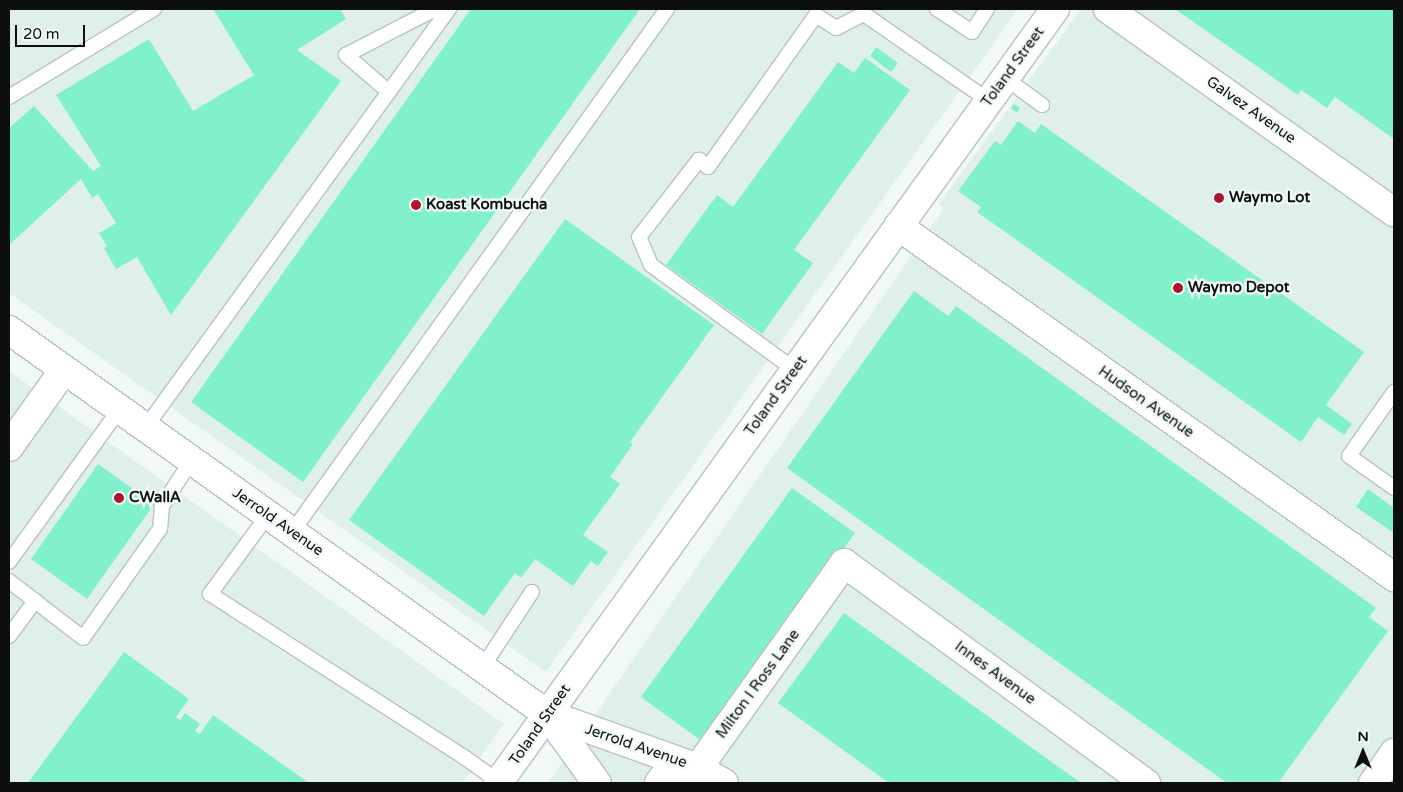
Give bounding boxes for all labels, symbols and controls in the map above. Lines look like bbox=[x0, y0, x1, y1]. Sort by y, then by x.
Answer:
scale bar bbox=[18, 15, 88, 47]
street label: Toland Street bbox=[978, 23, 1048, 111]
text: 20 m bbox=[23, 25, 60, 43]
street label: Galvez Avenue bbox=[1203, 73, 1299, 147]
place label: Waymo Lot bbox=[1229, 189, 1310, 207]
marker: Waymo Lot bbox=[1213, 192, 1225, 204]
place label: Koast Kombucha bbox=[426, 196, 547, 214]
marker: Koast Kombucha bbox=[410, 199, 422, 211]
place label: Waymo Depot bbox=[1188, 279, 1289, 297]
marker: Waymo Depot bbox=[1172, 282, 1184, 294]
street label: Toland Street bbox=[741, 352, 811, 440]
street label: Hudson Avenue bbox=[1095, 362, 1197, 442]
street label: Jerrold Avenue bbox=[229, 484, 327, 560]
place label: CWallA bbox=[129, 489, 181, 507]
marker: CWallA bbox=[113, 492, 125, 504]
street label: Milton I Ross Lane bbox=[712, 626, 804, 742]
street label: Innes Avenue bbox=[951, 638, 1039, 708]
street label: Toland Street bbox=[505, 681, 575, 769]
street label: Jerrold Avenue bbox=[583, 720, 689, 772]
north arrow bbox=[1338, 727, 1388, 777]
text: N bbox=[1357, 728, 1369, 745]

